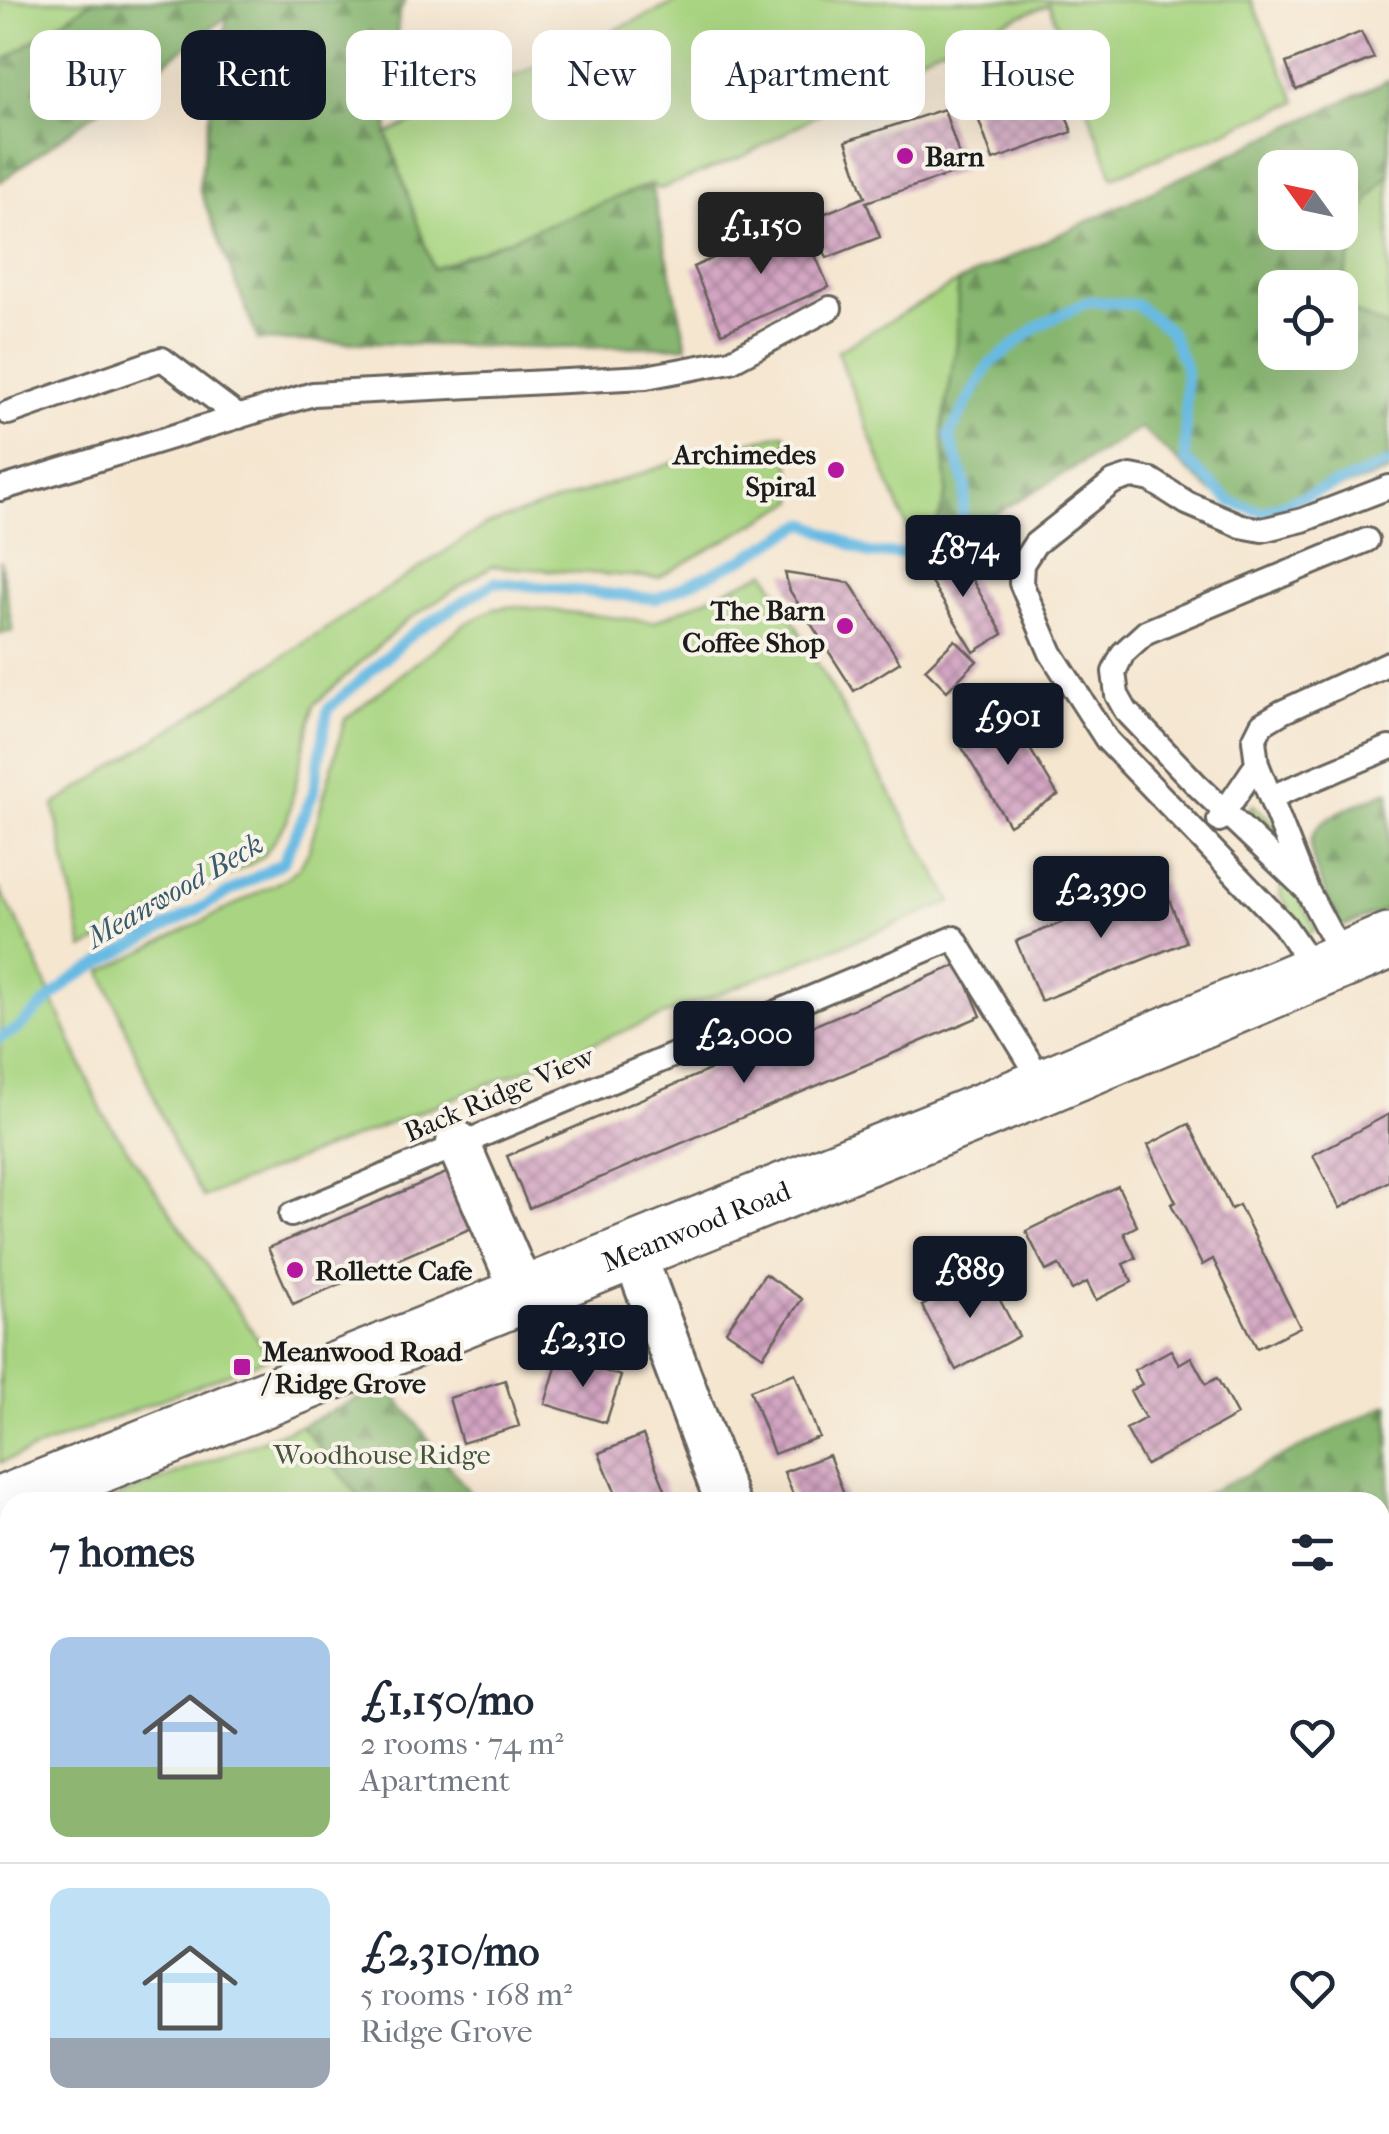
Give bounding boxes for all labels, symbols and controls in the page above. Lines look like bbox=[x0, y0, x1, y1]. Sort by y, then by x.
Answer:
chip: Buy bbox=[30, 30, 161, 120]
chip: Rent bbox=[181, 30, 326, 120]
chip: Filters bbox=[346, 30, 512, 120]
chip: New bbox=[532, 30, 671, 120]
chip: Apartment bbox=[691, 30, 925, 120]
chip: House bbox=[945, 30, 1110, 120]
place label: Barn bbox=[925, 140, 985, 173]
marker: Barn bbox=[894, 145, 916, 167]
north arrow bbox=[1258, 150, 1358, 250]
map controls bbox=[1258, 150, 1358, 370]
pin: £1,150 bbox=[680, 192, 842, 277]
text: £1,150 bbox=[720, 206, 802, 243]
button: locate bbox=[1258, 270, 1358, 370]
place label: Archimedes Spiral bbox=[671, 438, 816, 503]
marker: Archimedes Spiral bbox=[825, 459, 847, 481]
pin: £874 bbox=[904, 515, 1022, 600]
text: £874 bbox=[928, 529, 998, 566]
place label: The Barn Coffee Shop bbox=[682, 594, 826, 659]
marker: The Barn Coffee Shop bbox=[834, 615, 856, 637]
pin: £901 bbox=[949, 683, 1067, 768]
text: £901 bbox=[974, 697, 1042, 734]
water label: Meanwood Beck bbox=[79, 826, 270, 957]
pin: £2,390 bbox=[1020, 856, 1182, 941]
text: £2,390 bbox=[1055, 870, 1147, 907]
pin: £2,000 bbox=[663, 1001, 825, 1086]
text: £2,000 bbox=[695, 1015, 793, 1052]
street label: Back Ridge View bbox=[399, 1039, 600, 1149]
street label: Meanwood Road bbox=[597, 1173, 796, 1278]
pin: £889 bbox=[911, 1236, 1029, 1321]
text: £889 bbox=[935, 1250, 1005, 1287]
place label: Rollette Cafe bbox=[315, 1254, 473, 1287]
marker: Rollette Cafe bbox=[284, 1259, 306, 1281]
pin: £2,310 bbox=[502, 1305, 664, 1390]
text: £2,310 bbox=[540, 1319, 626, 1356]
place label: Meanwood Road / Ridge Grove bbox=[261, 1335, 463, 1400]
marker: Meanwood Road / Ridge Grove bbox=[231, 1356, 253, 1378]
park label: Woodhouse Ridge bbox=[272, 1438, 491, 1471]
icon: filters bbox=[1285, 1525, 1340, 1580]
text: 7 homes bbox=[50, 1528, 195, 1577]
text: £1,150/mo bbox=[360, 1676, 534, 1725]
icon: home bbox=[130, 1677, 250, 1797]
icon: heart bbox=[1285, 1710, 1340, 1765]
text: 2 rooms · 74 m² bbox=[360, 1725, 564, 1762]
text: Apartment bbox=[360, 1762, 510, 1799]
text: £2,310/mo bbox=[360, 1927, 540, 1976]
icon: home bbox=[130, 1928, 250, 2048]
icon: heart bbox=[1285, 1961, 1340, 2016]
text: 5 rooms · 168 m² bbox=[360, 1976, 572, 2013]
text: Ridge Grove bbox=[360, 2013, 533, 2050]

